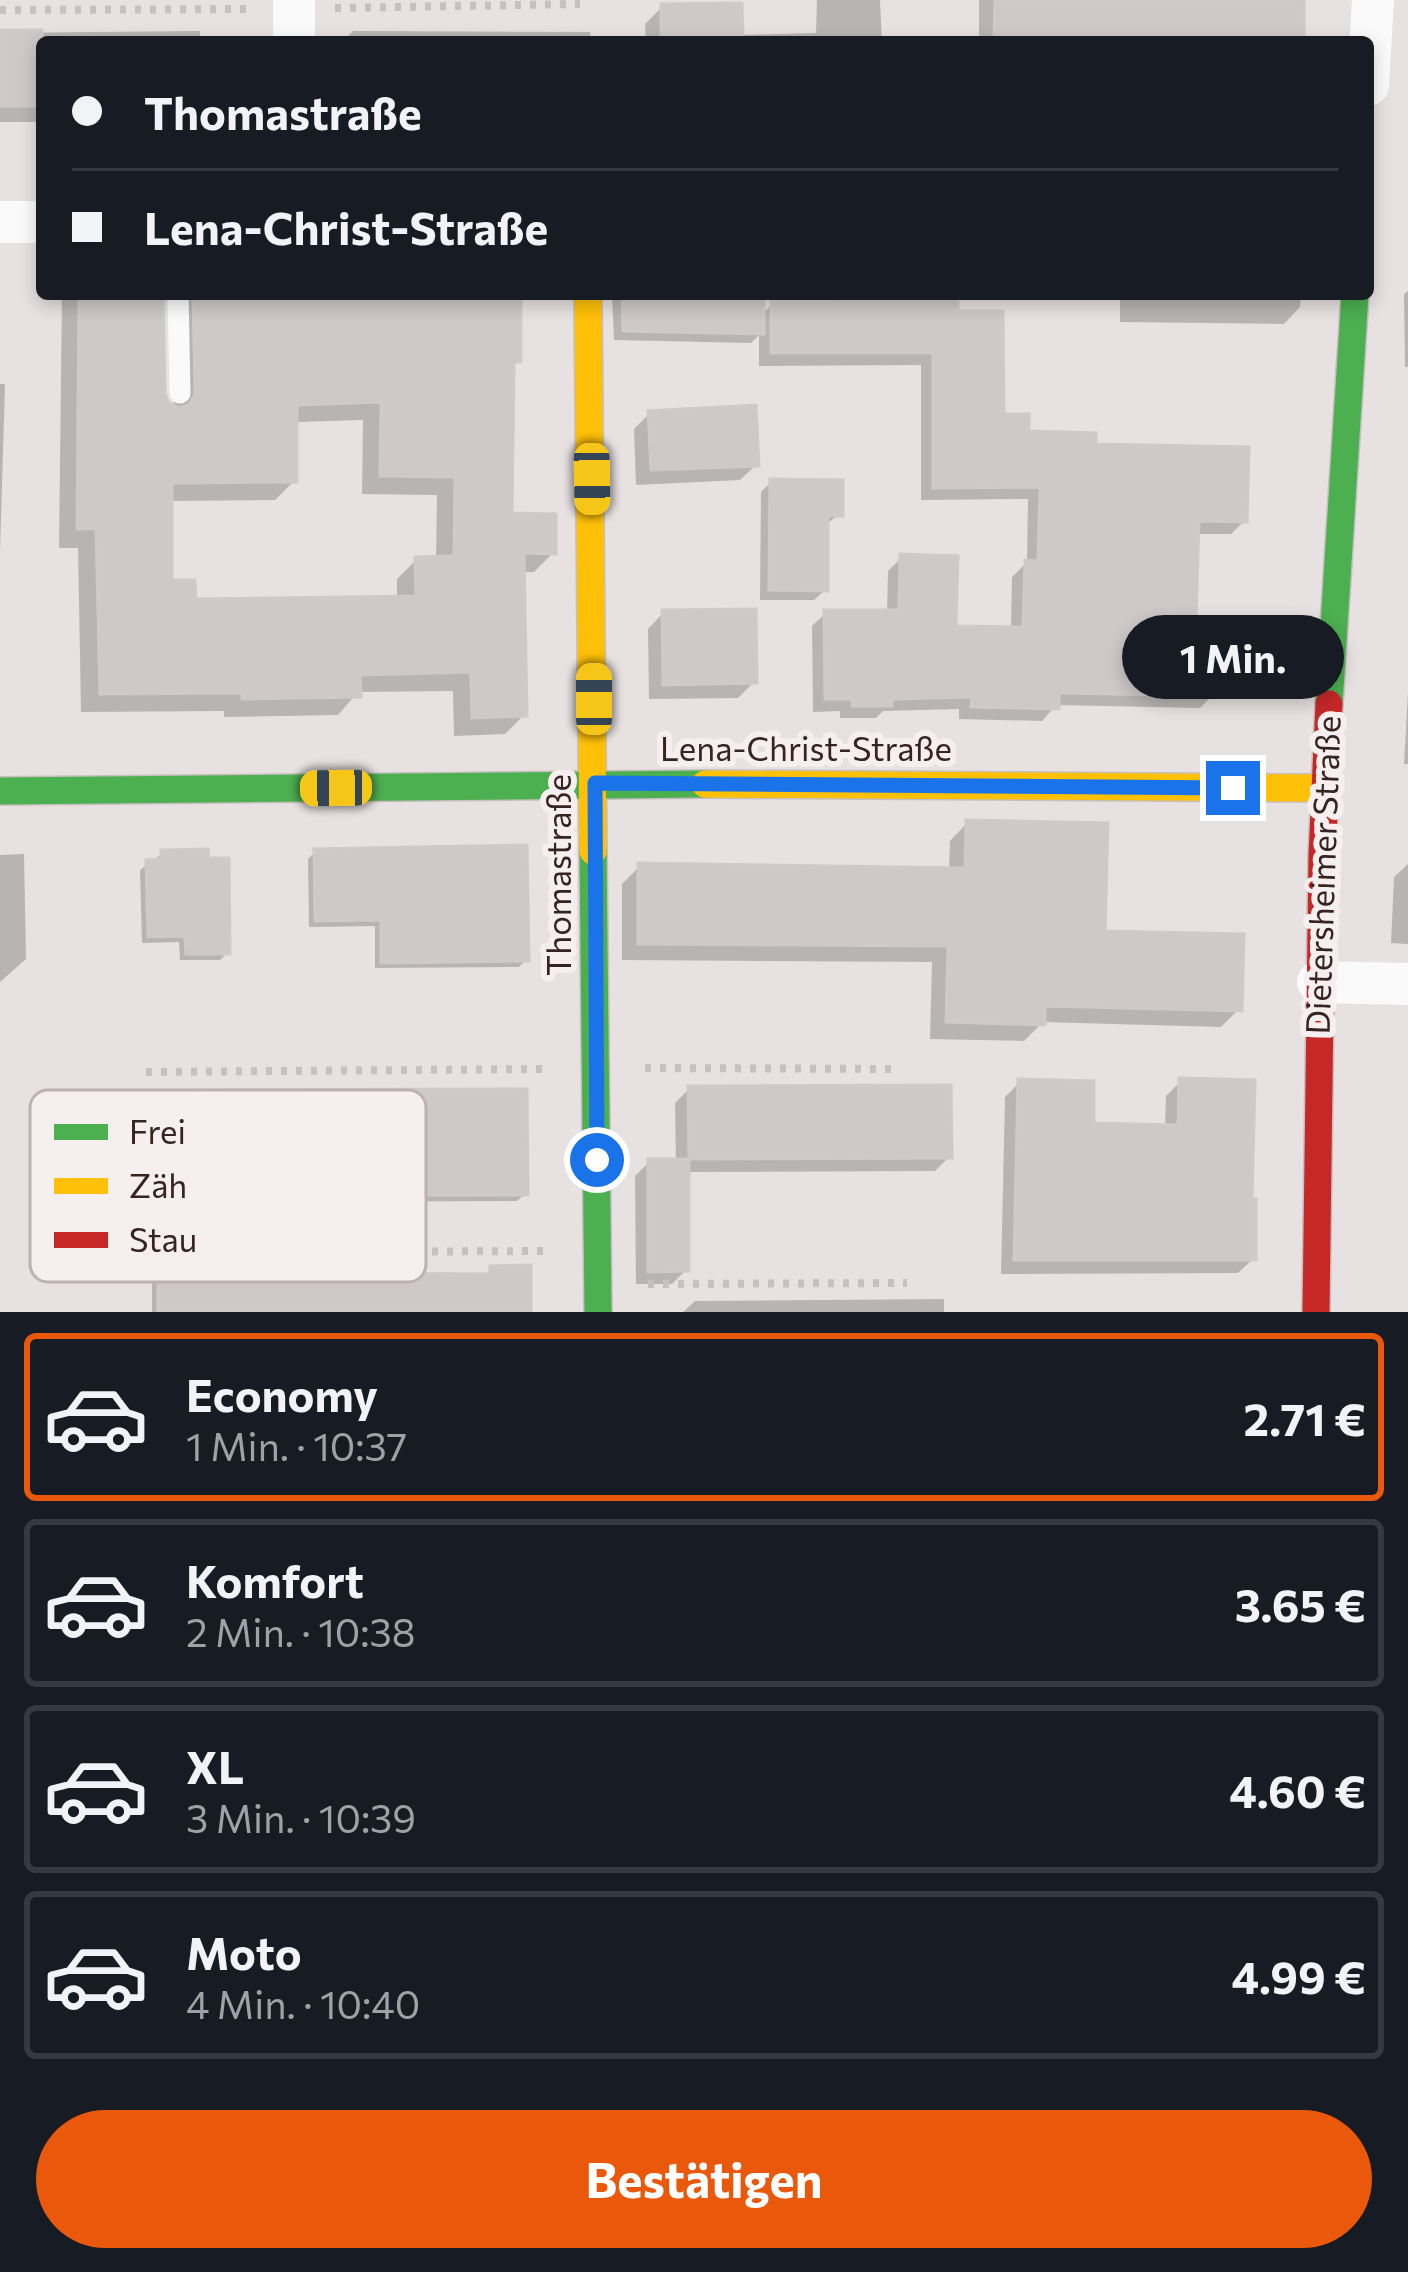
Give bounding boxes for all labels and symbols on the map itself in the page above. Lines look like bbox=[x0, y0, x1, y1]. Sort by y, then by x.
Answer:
car bbox=[573, 443, 611, 515]
callout: 1 Min. bbox=[1122, 614, 1344, 698]
car bbox=[576, 663, 612, 735]
street label: Dietersheimer Straße bbox=[1295, 715, 1348, 1035]
street label: Lena-Christ-Straße bbox=[660, 727, 952, 768]
route end bbox=[1206, 761, 1260, 815]
car bbox=[300, 769, 372, 807]
street label: Thomastraße bbox=[537, 774, 578, 976]
legend bbox=[30, 1090, 426, 1282]
text: Frei bbox=[129, 1110, 186, 1151]
route start bbox=[570, 1133, 624, 1187]
text: Zäh bbox=[129, 1164, 187, 1205]
text: Stau bbox=[129, 1218, 197, 1259]

